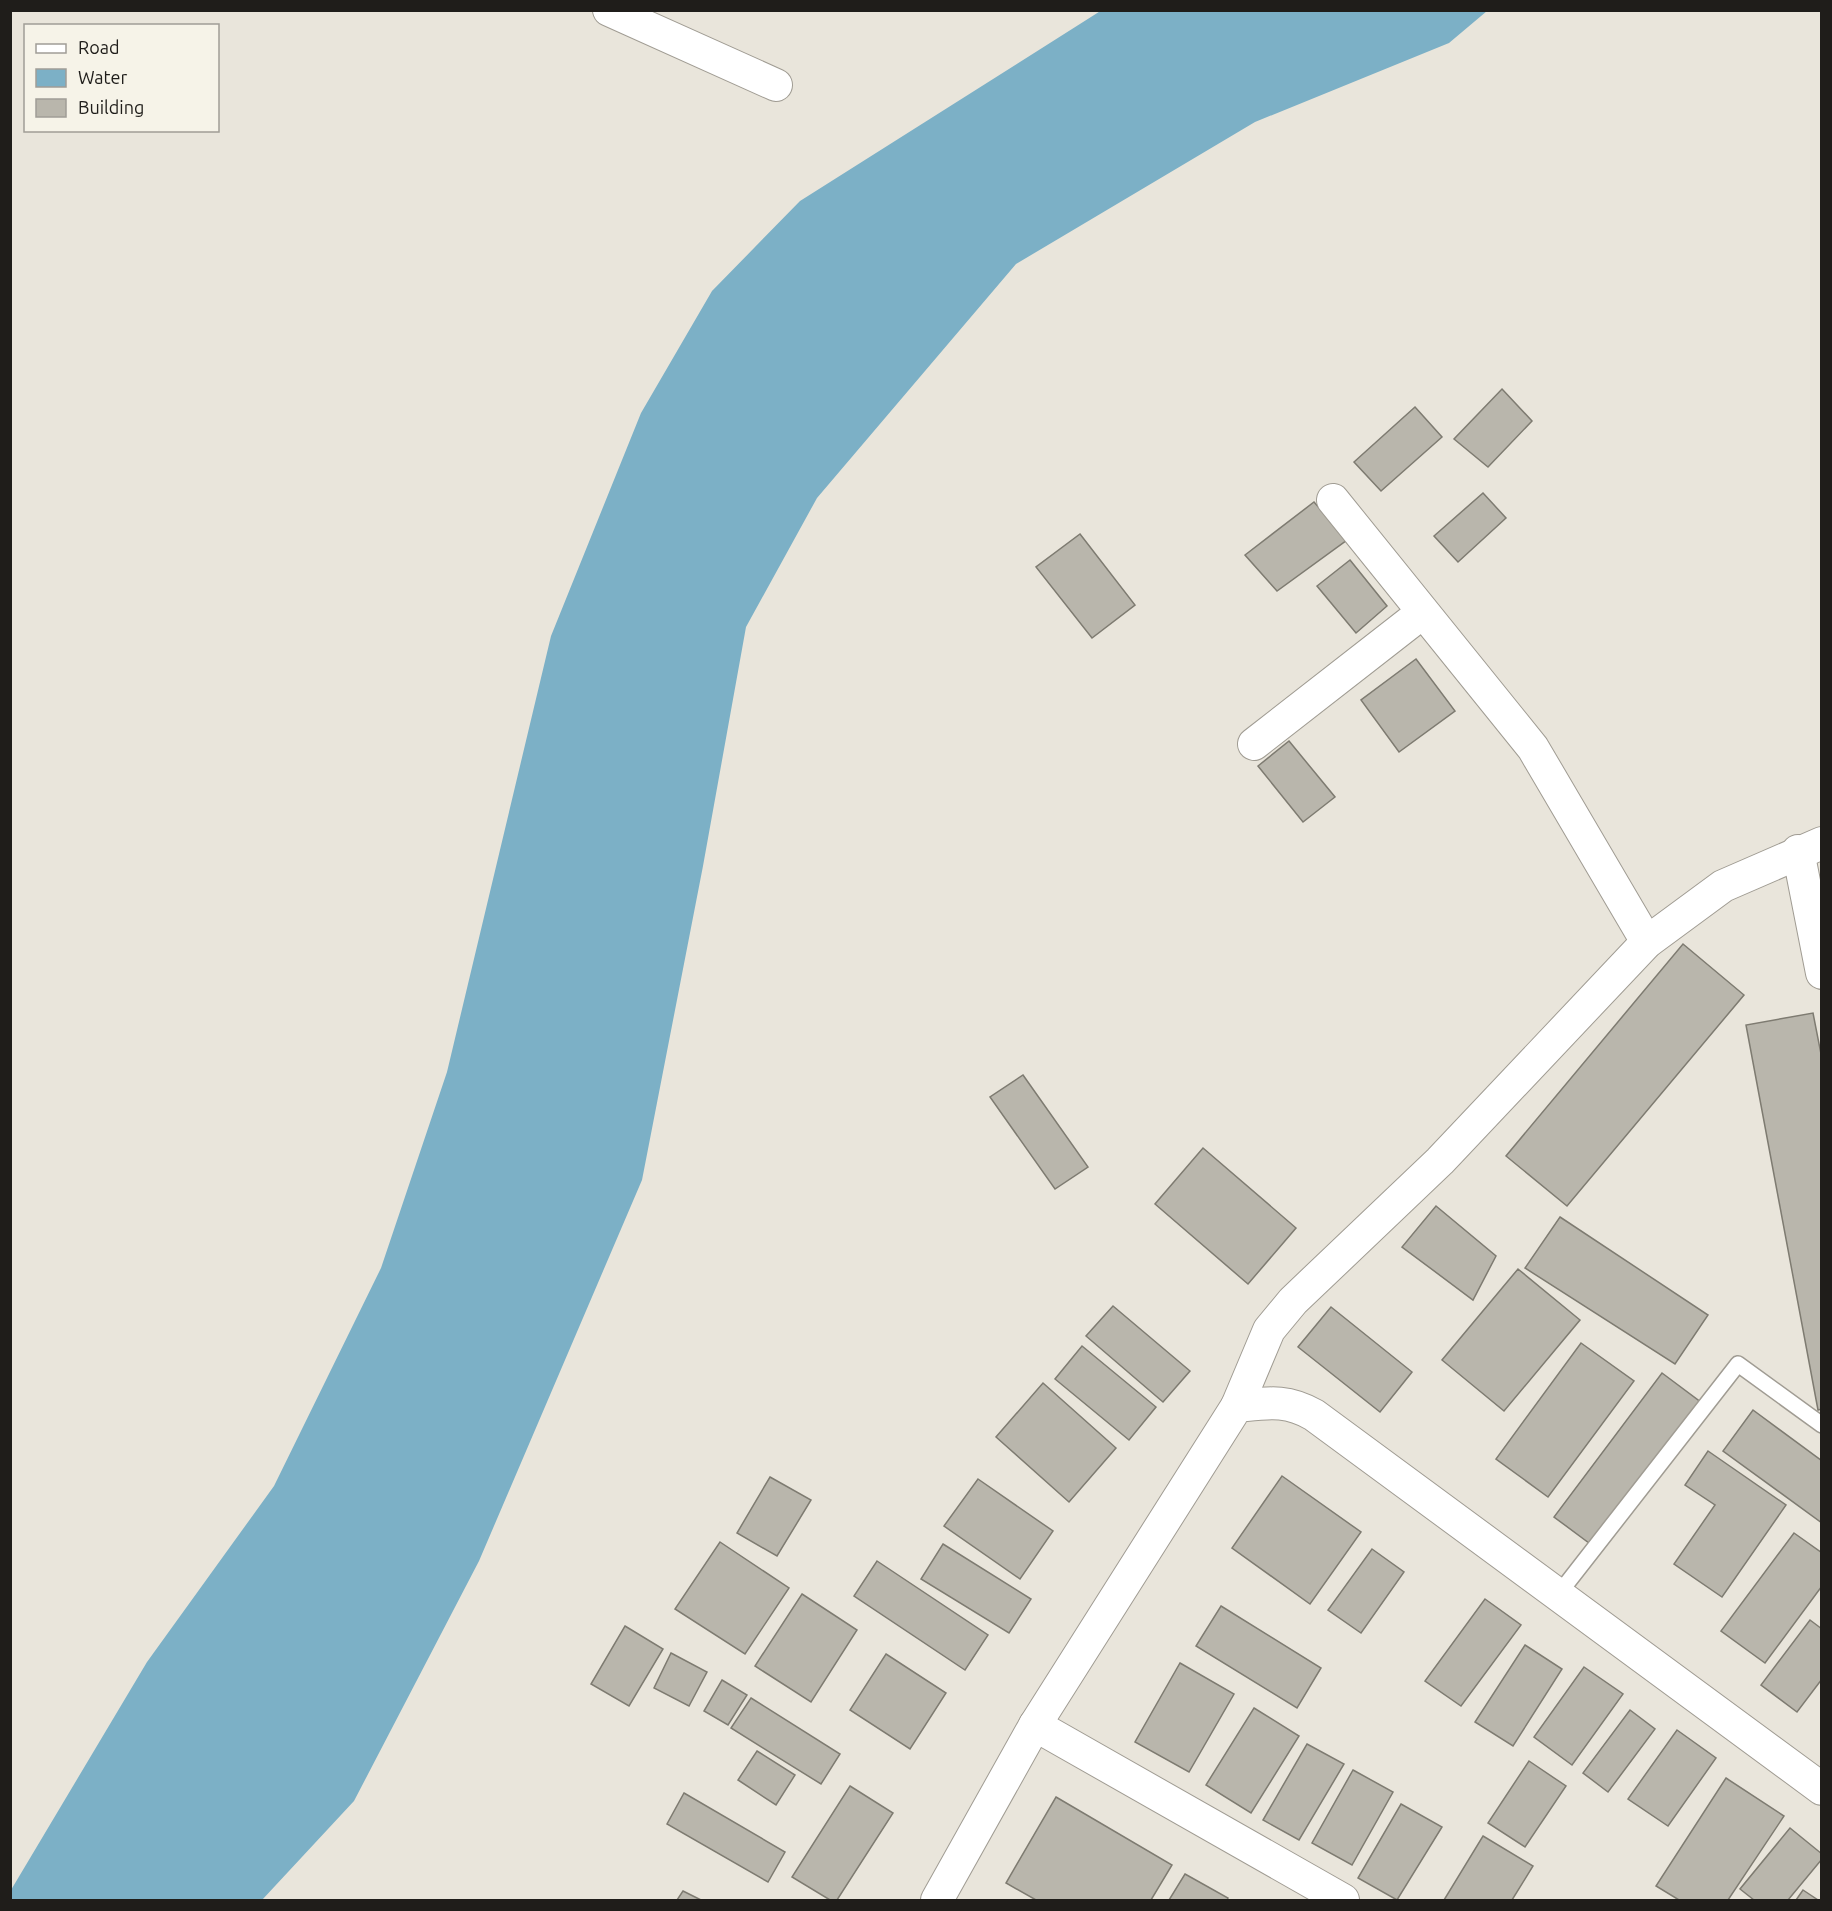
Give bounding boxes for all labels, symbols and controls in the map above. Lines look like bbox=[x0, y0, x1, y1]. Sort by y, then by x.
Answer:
legend bbox=[24, 24, 219, 132]
text: Road bbox=[78, 37, 120, 57]
text: Water bbox=[78, 67, 128, 87]
text: Building bbox=[78, 97, 144, 117]

